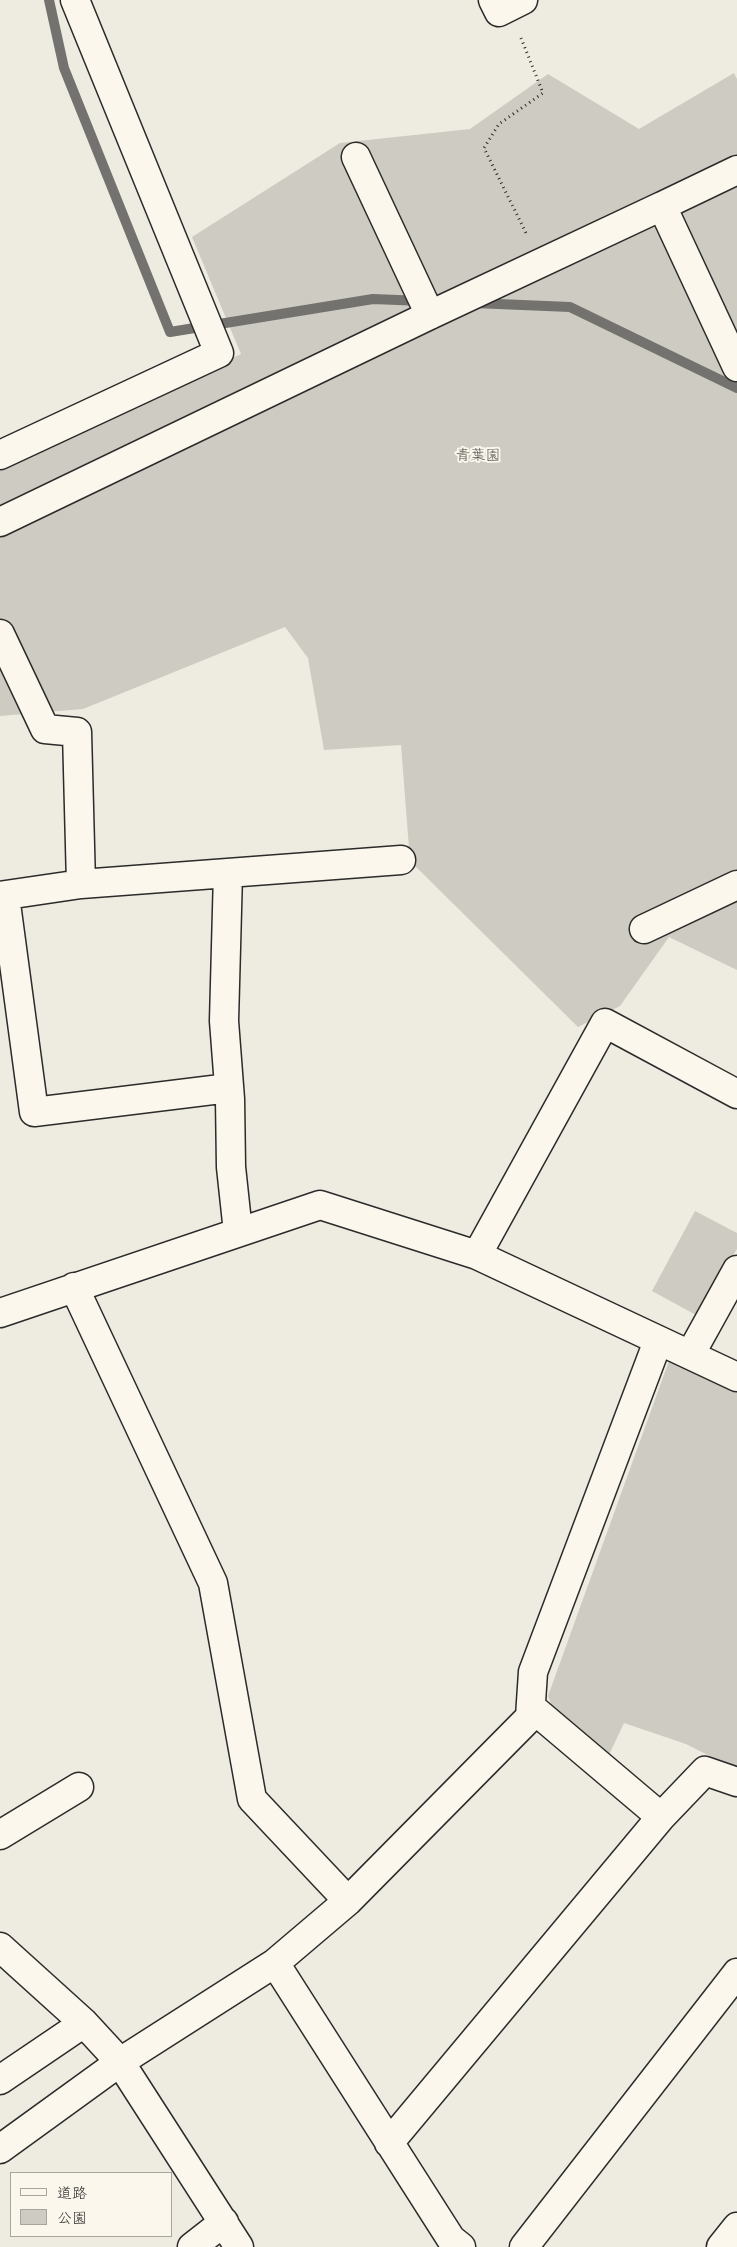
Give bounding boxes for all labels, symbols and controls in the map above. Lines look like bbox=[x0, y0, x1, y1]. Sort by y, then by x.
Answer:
park label: 青葉園 bbox=[456, 446, 500, 464]
legend bbox=[10, 2172, 172, 2237]
text: 道路 bbox=[57, 2182, 87, 2202]
text: 公園 bbox=[57, 2207, 87, 2227]

